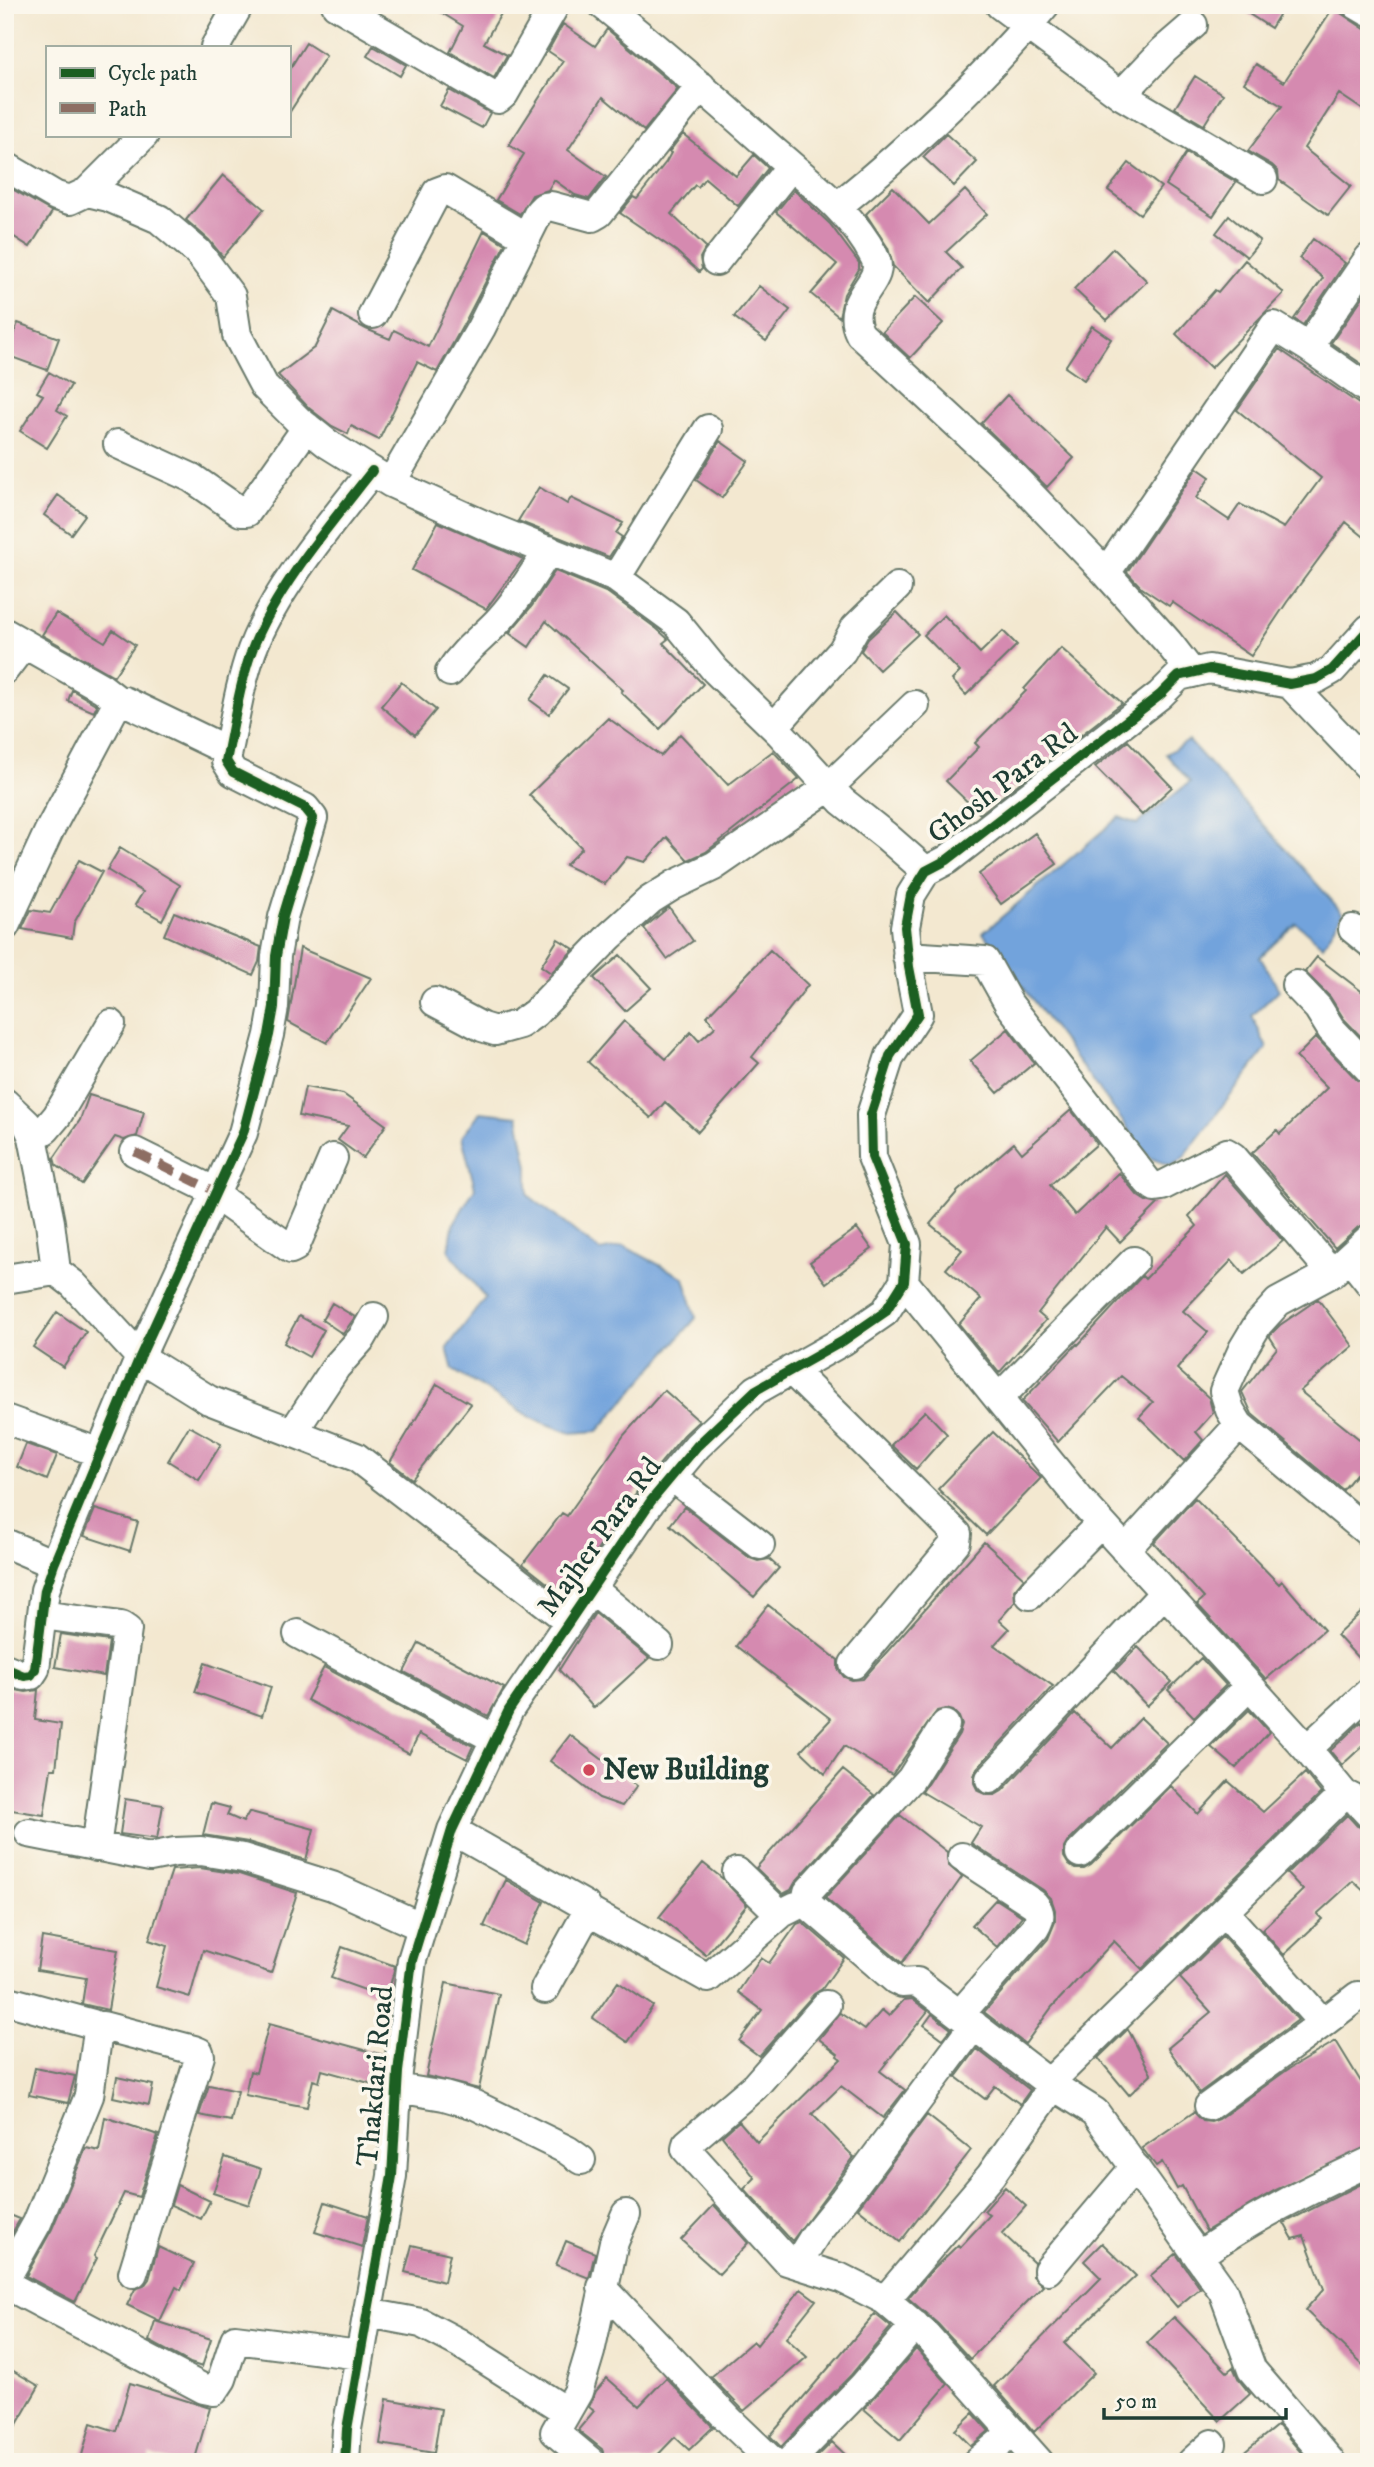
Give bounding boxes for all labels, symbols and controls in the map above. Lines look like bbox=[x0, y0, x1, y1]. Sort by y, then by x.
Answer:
legend bbox=[46, 46, 290, 136]
text: Cycle path bbox=[108, 61, 197, 87]
text: Path bbox=[108, 97, 147, 123]
street label: Ghosh Para Rd bbox=[920, 715, 1086, 853]
street label: Majher Para Rd bbox=[530, 1450, 670, 1624]
place label: New Building bbox=[603, 1752, 770, 1789]
marker: New Building bbox=[581, 1762, 597, 1778]
street label: Thakdari Road bbox=[350, 1984, 402, 2168]
scale bar bbox=[1104, 2376, 1286, 2420]
text: 50 m bbox=[1115, 2389, 1157, 2415]

